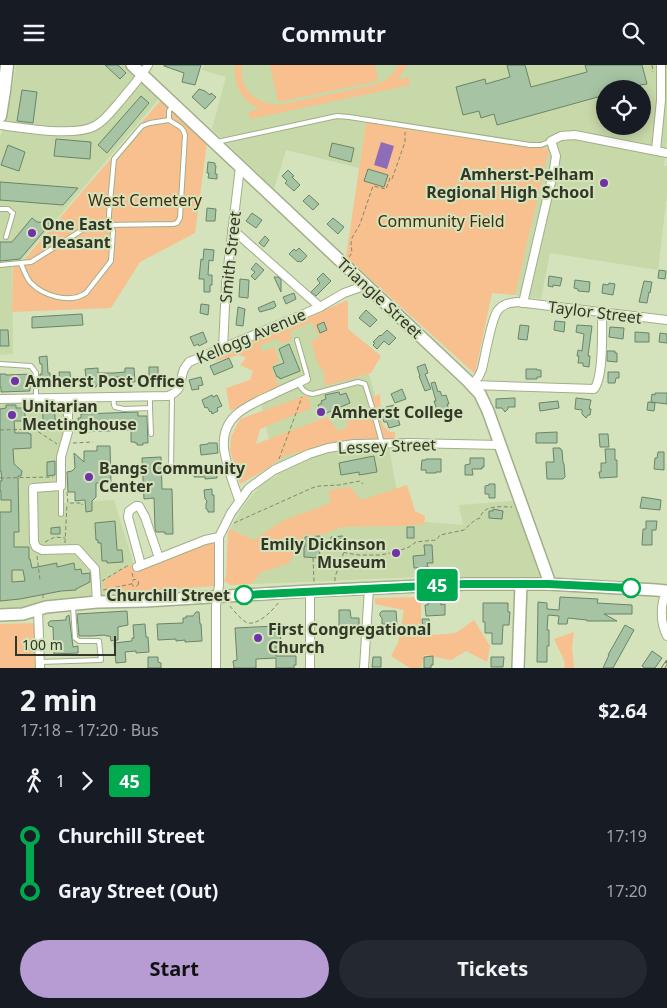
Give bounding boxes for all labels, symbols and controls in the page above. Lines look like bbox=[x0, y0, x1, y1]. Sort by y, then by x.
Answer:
text: Commutr bbox=[281, 18, 386, 48]
icon: menu bbox=[20, 19, 48, 47]
icon: search bbox=[619, 19, 647, 47]
map controls bbox=[596, 80, 651, 135]
button: locate bbox=[596, 80, 651, 135]
place label: Amherst-Pelham Regional High School bbox=[426, 163, 594, 203]
marker: Amherst-Pelham Regional High School bbox=[598, 177, 610, 189]
park label: West Cemetery bbox=[88, 189, 203, 211]
street label: Smith Street bbox=[214, 210, 246, 304]
park label: Community Field bbox=[377, 210, 505, 232]
place label: One East Pleasant bbox=[42, 213, 112, 253]
marker: One East Pleasant bbox=[26, 227, 38, 239]
street label: Triangle Street bbox=[332, 253, 428, 344]
street label: Taylor Street bbox=[547, 295, 643, 329]
street label: Kellogg Avenue bbox=[193, 303, 309, 369]
place label: Amherst Post Office bbox=[25, 370, 185, 392]
marker: Amherst Post Office bbox=[9, 375, 21, 387]
place label: Unitarian Meetinghouse bbox=[22, 395, 137, 435]
place label: Amherst College bbox=[331, 401, 463, 423]
marker: Amherst College bbox=[315, 406, 327, 418]
marker: Unitarian Meetinghouse bbox=[6, 409, 18, 421]
street label: Lessey Street bbox=[337, 433, 437, 459]
place label: Bangs Community Center bbox=[99, 457, 246, 497]
marker: Bangs Community Center bbox=[83, 471, 95, 483]
place label: Emily Dickinson Museum bbox=[260, 533, 386, 573]
marker: Emily Dickinson Museum bbox=[390, 547, 402, 559]
line badge: 45 bbox=[414, 569, 460, 601]
text: 45 bbox=[427, 573, 447, 597]
unlabelled marker bbox=[621, 578, 641, 598]
place label: Churchill Street bbox=[106, 584, 230, 606]
marker: Churchill Street bbox=[234, 585, 254, 605]
place label: First Congregational Church bbox=[268, 618, 431, 658]
marker: First Congregational Church bbox=[252, 632, 264, 644]
scale bar bbox=[15, 633, 116, 656]
text: 100 m bbox=[22, 635, 63, 654]
text: 2 min bbox=[20, 681, 97, 719]
text: $2.64 bbox=[598, 698, 647, 724]
text: 17:18 – 17:20 · Bus bbox=[20, 719, 159, 741]
icon: walk bbox=[20, 767, 48, 795]
icon: forward bbox=[73, 767, 101, 795]
text: 45 bbox=[119, 769, 140, 793]
text: 1 bbox=[56, 770, 65, 792]
text: Churchill Street bbox=[58, 823, 205, 849]
text: 17:19 bbox=[606, 825, 647, 847]
text: Gray Street (Out) bbox=[58, 878, 218, 904]
text: 17:20 bbox=[606, 880, 647, 902]
button: Start bbox=[20, 940, 329, 998]
button: Tickets bbox=[339, 940, 647, 998]

